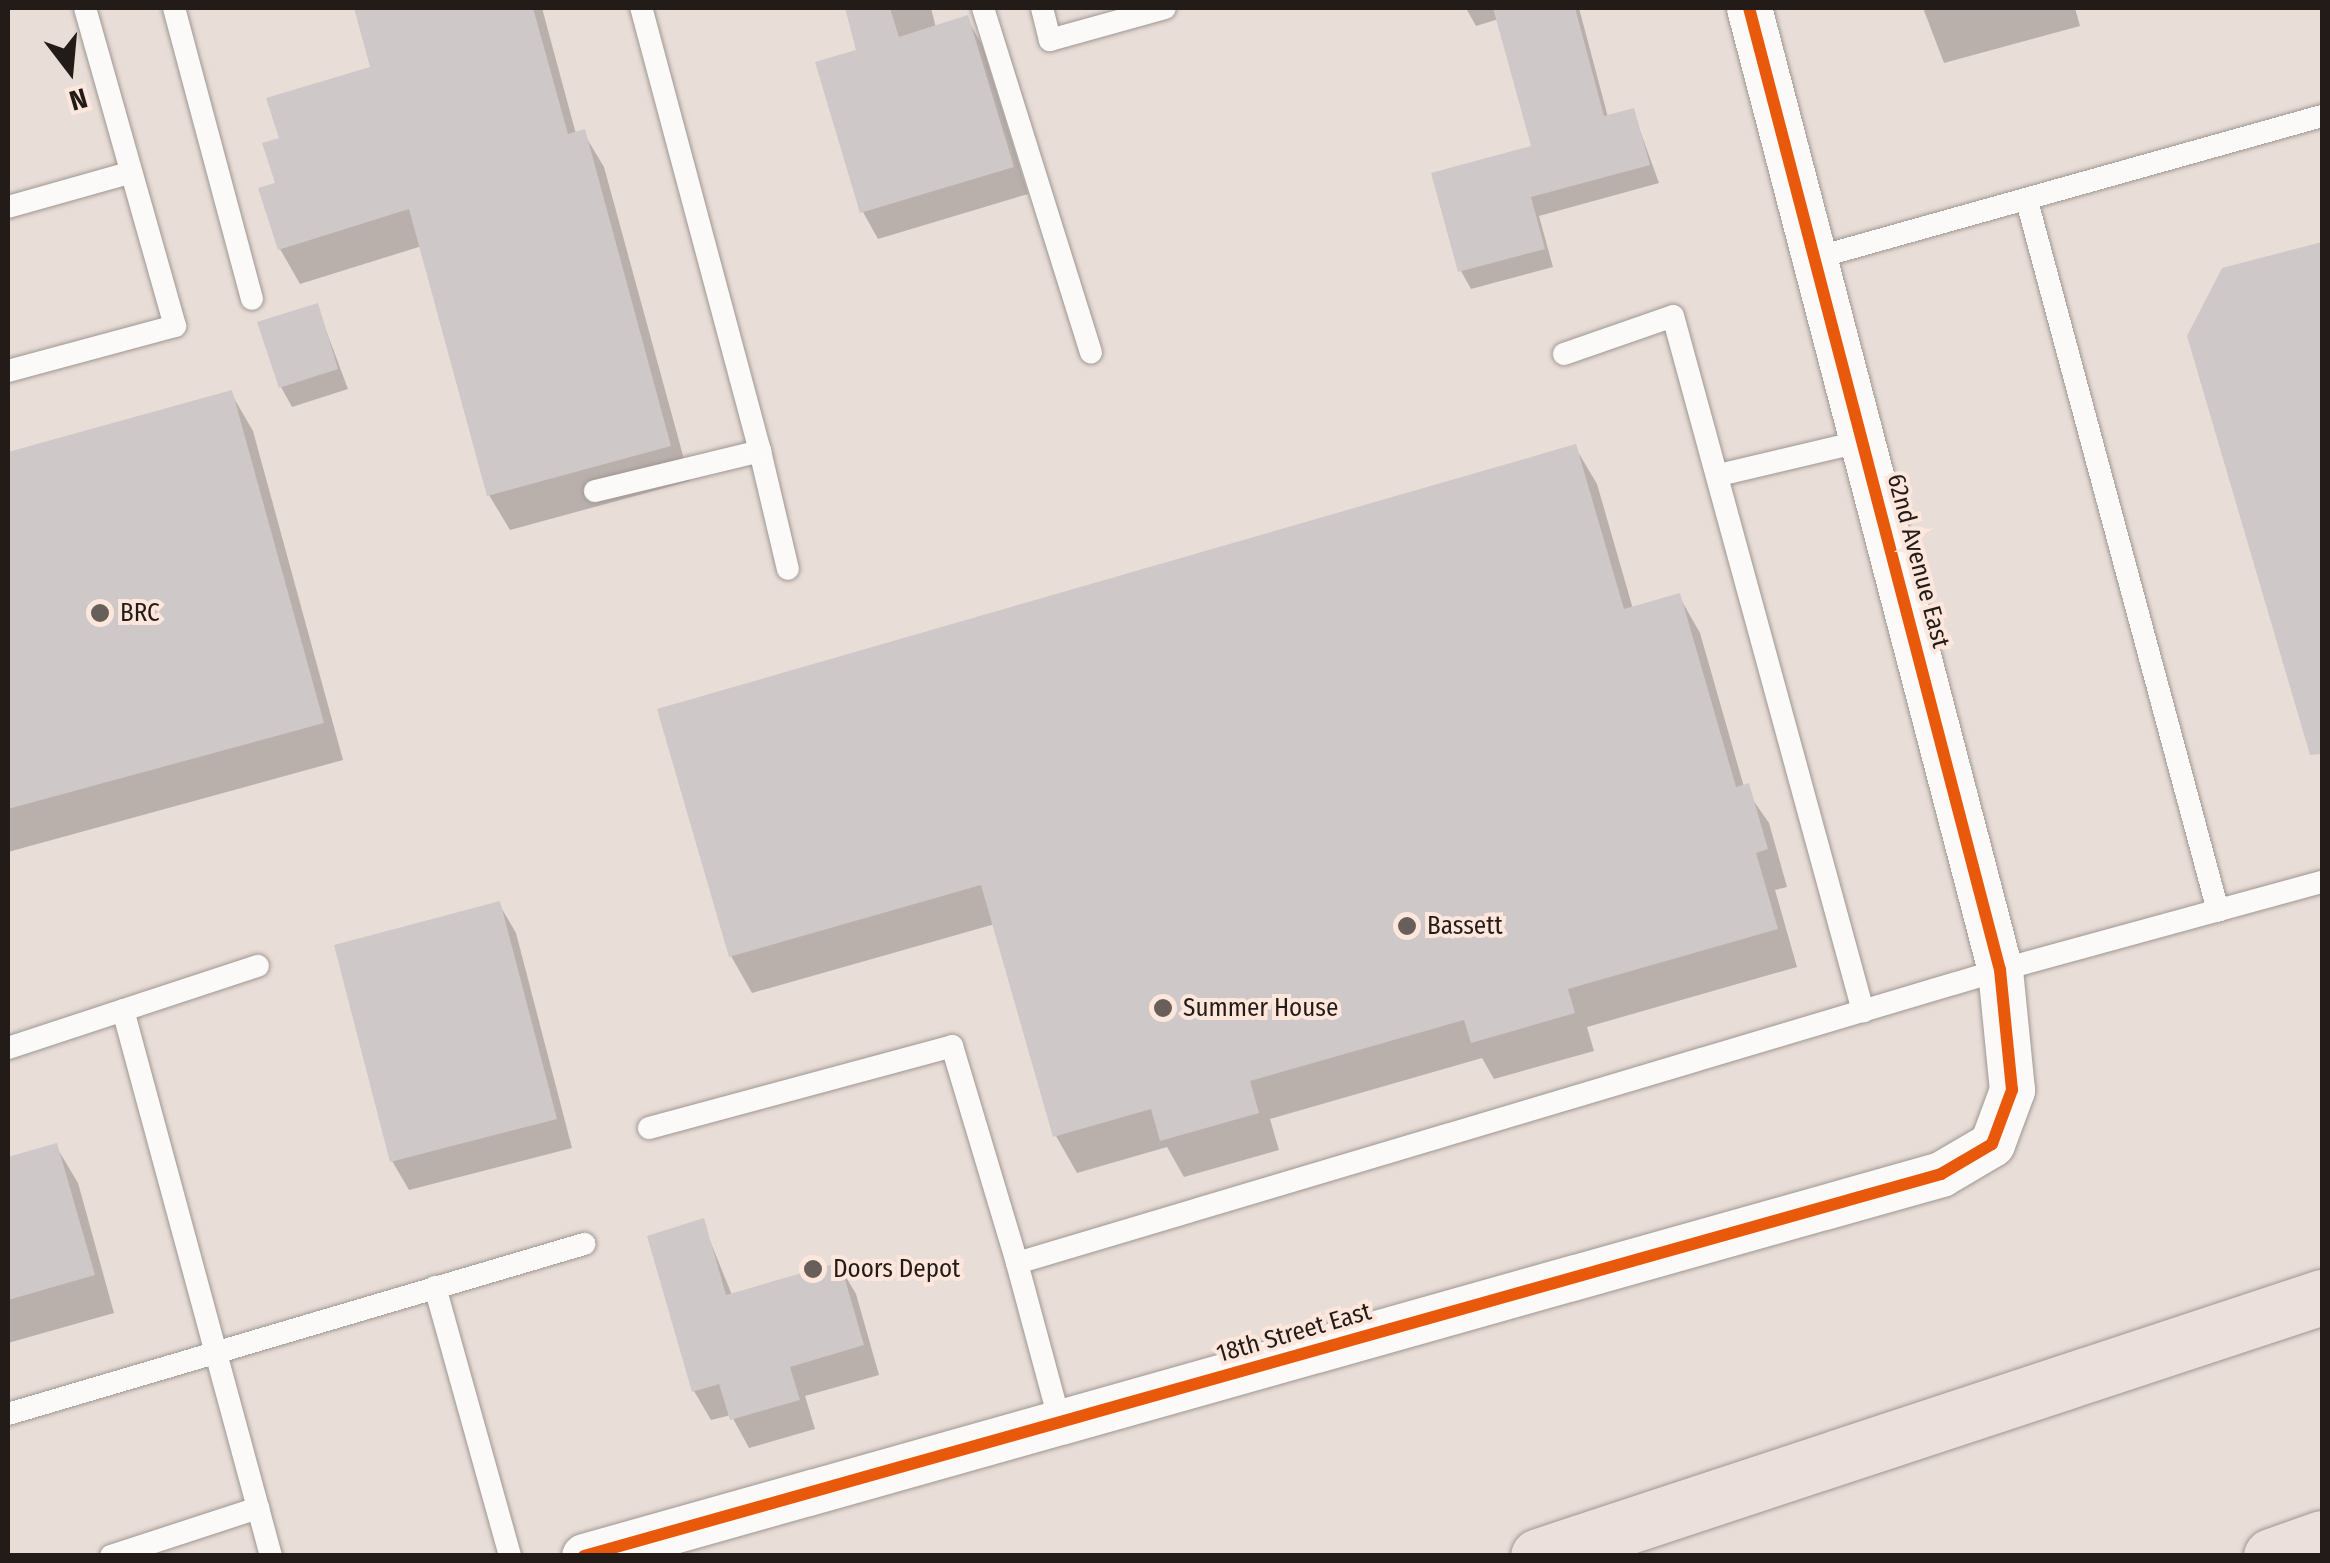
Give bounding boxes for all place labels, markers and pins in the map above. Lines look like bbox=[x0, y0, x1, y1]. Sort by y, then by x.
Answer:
place label: BRC bbox=[120, 598, 160, 628]
marker: BRC bbox=[89, 602, 111, 624]
place label: Bassett bbox=[1427, 911, 1503, 941]
marker: Bassett bbox=[1396, 915, 1418, 937]
place label: Summer House bbox=[1183, 993, 1338, 1023]
marker: Summer House bbox=[1152, 997, 1174, 1019]
place label: Doors Depot bbox=[833, 1254, 960, 1284]
marker: Doors Depot bbox=[802, 1258, 824, 1280]

